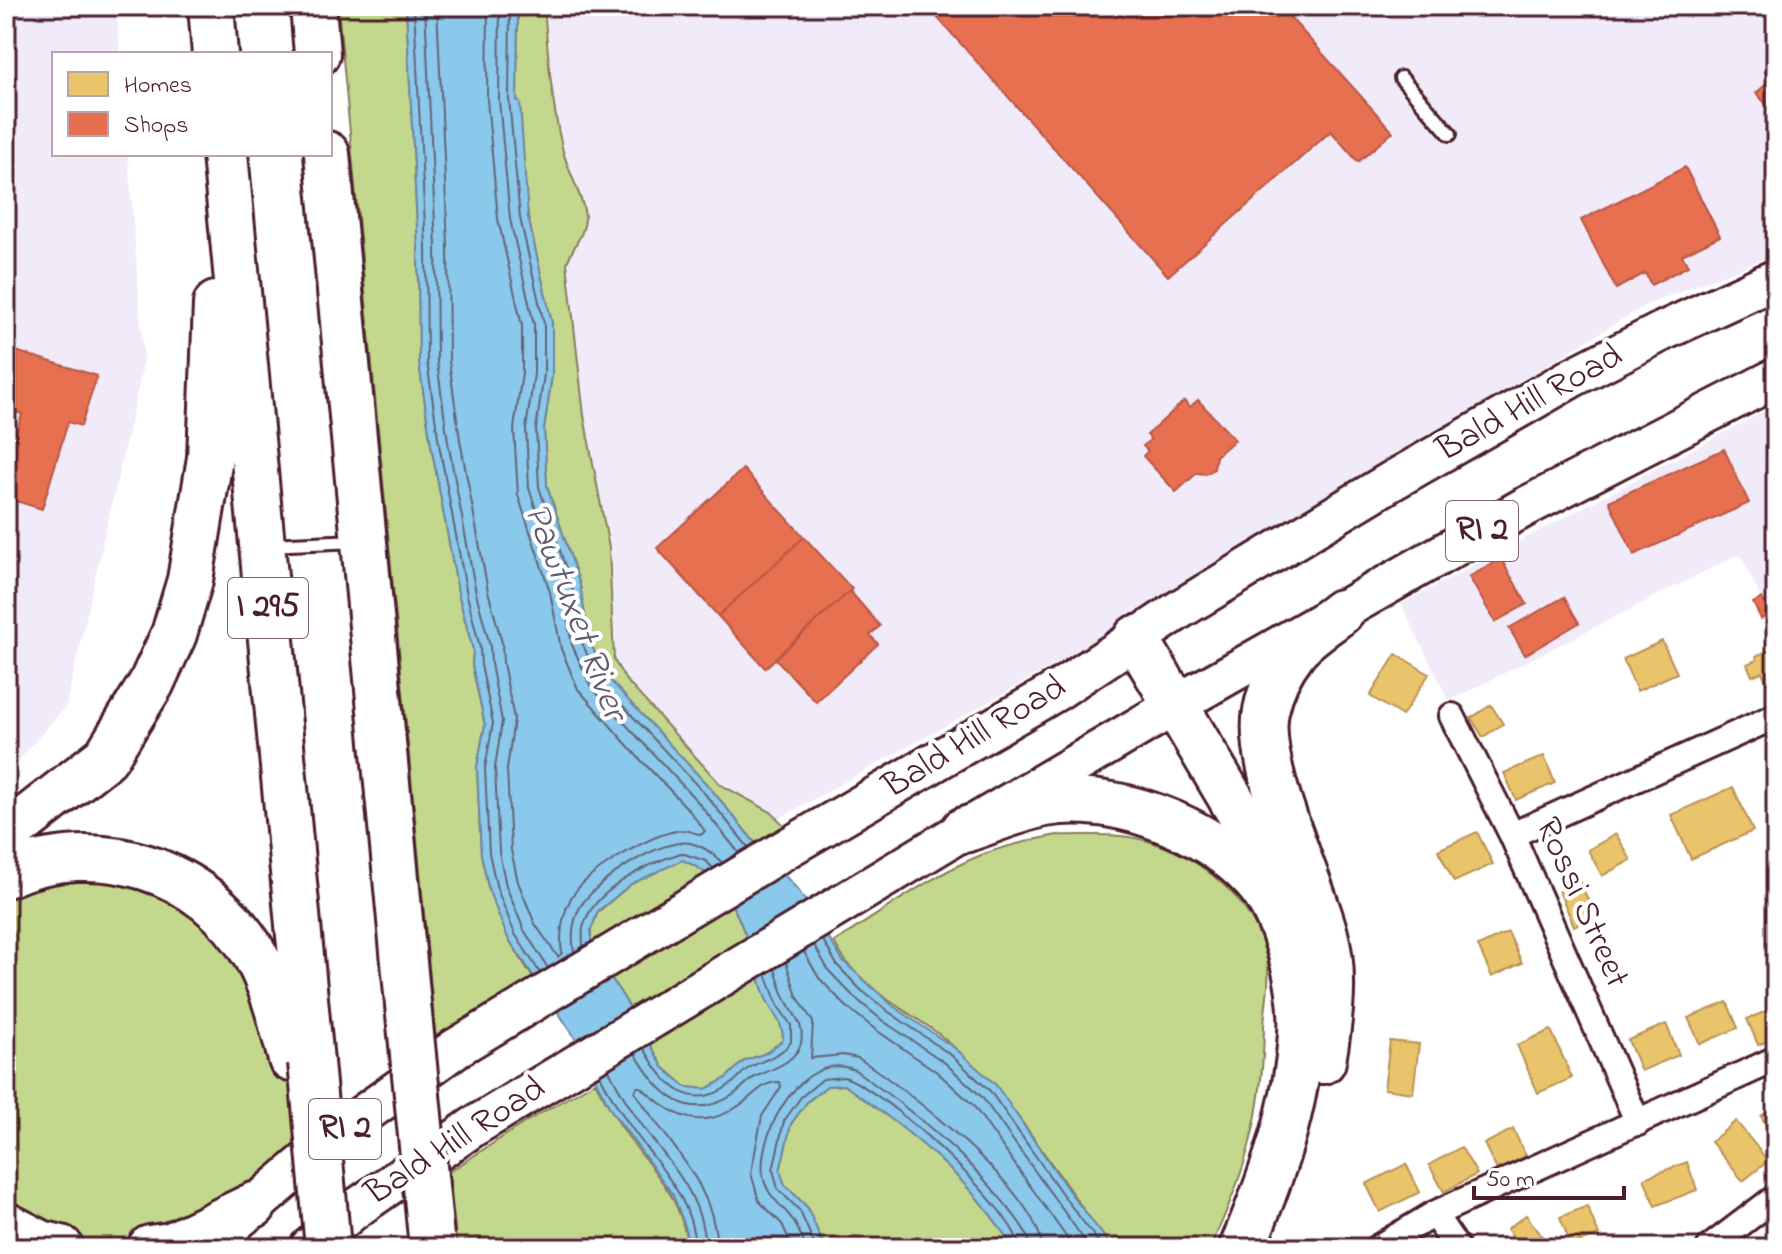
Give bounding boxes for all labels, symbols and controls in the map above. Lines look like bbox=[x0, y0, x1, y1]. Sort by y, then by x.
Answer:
legend bbox=[52, 52, 332, 156]
text: Homes bbox=[124, 69, 192, 104]
text: Shops bbox=[124, 109, 189, 144]
street label: Bald Hill Road bbox=[1426, 331, 1633, 478]
water label: Pawtuxet River bbox=[507, 495, 643, 733]
road number: RI 2 bbox=[1446, 501, 1518, 561]
road number: I 295 bbox=[228, 578, 308, 638]
street label: Bald Hill Road bbox=[872, 662, 1077, 814]
street label: Rossi Street bbox=[1520, 809, 1642, 997]
street label: Bald Hill Road bbox=[354, 1064, 557, 1221]
road number: RI 2 bbox=[309, 1099, 381, 1159]
scale bar bbox=[1474, 1150, 1624, 1200]
text: 50 m bbox=[1486, 1163, 1535, 1198]

